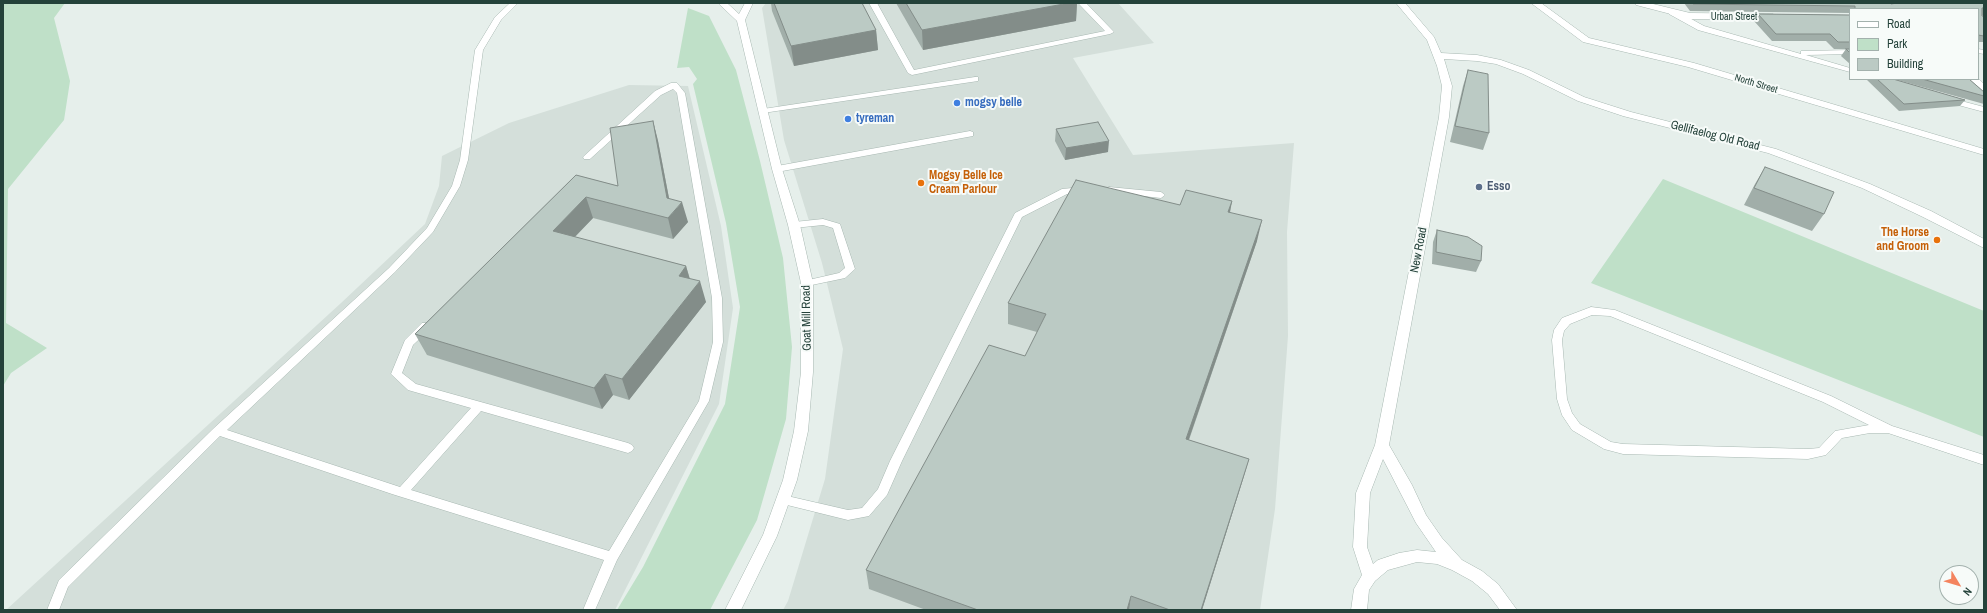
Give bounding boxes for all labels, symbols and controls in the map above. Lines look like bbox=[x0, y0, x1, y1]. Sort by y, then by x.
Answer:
legend bbox=[1849, 8, 1979, 80]
street label: Urban Street bbox=[1711, 11, 1757, 23]
text: Road bbox=[1887, 16, 1911, 32]
text: Park bbox=[1887, 36, 1907, 52]
text: Building bbox=[1887, 56, 1923, 72]
street label: North Street bbox=[1733, 72, 1779, 96]
place label: mogsy belle bbox=[965, 96, 1022, 110]
marker: mogsy belle bbox=[952, 98, 962, 108]
place label: tyreman bbox=[856, 112, 894, 126]
marker: tyreman bbox=[843, 114, 853, 124]
street label: Gellifaelog Old Road bbox=[1669, 118, 1761, 154]
place label: Mogsy Belle Ice Cream Parlour bbox=[929, 169, 1003, 197]
marker: Mogsy Belle Ice Cream Parlour bbox=[916, 178, 926, 188]
place label: Esso bbox=[1487, 180, 1511, 194]
marker: Esso bbox=[1474, 182, 1484, 192]
street label: New Road bbox=[1408, 226, 1430, 274]
place label: The Horse and Groom bbox=[1877, 226, 1929, 254]
marker: The Horse and Groom bbox=[1932, 235, 1942, 245]
street label: Goat Mill Road bbox=[799, 285, 815, 351]
north arrow bbox=[1939, 565, 1979, 605]
text: N bbox=[1960, 585, 1975, 599]

